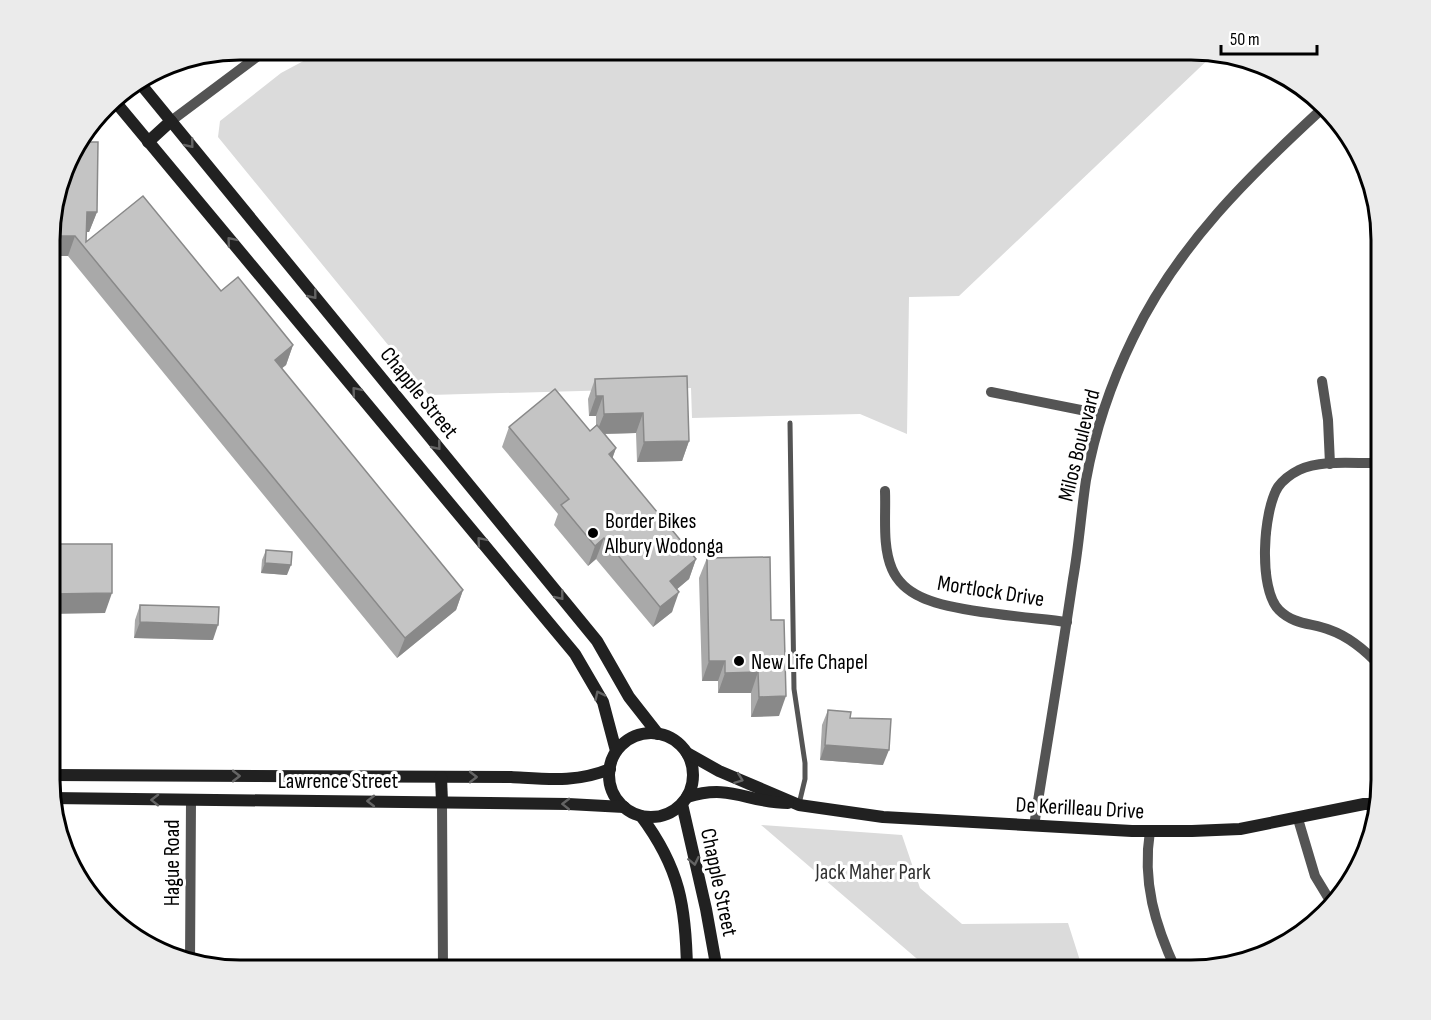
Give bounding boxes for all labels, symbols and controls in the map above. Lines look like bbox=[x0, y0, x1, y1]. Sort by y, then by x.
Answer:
scale bar bbox=[1221, 18, 1317, 56]
text: 50 m bbox=[1230, 29, 1260, 50]
one-way arrow bbox=[182, 137, 193, 148]
one-way arrow bbox=[227, 237, 238, 248]
one-way arrow bbox=[306, 288, 317, 299]
street label: Chapple Street bbox=[374, 342, 464, 444]
one-way arrow bbox=[352, 387, 363, 398]
street label: Milos Boulevard bbox=[1053, 387, 1106, 504]
one-way arrow bbox=[429, 439, 440, 450]
place label: Border Bikes Albury Wodonga bbox=[604, 508, 723, 560]
marker: Border Bikes Albury Wodonga bbox=[586, 526, 600, 540]
one-way arrow bbox=[477, 537, 488, 548]
street label: Mortlock Drive bbox=[935, 570, 1046, 613]
one-way arrow bbox=[553, 590, 564, 601]
place label: New Life Chapel bbox=[751, 649, 868, 676]
marker: New Life Chapel bbox=[732, 654, 746, 668]
one-way arrow bbox=[595, 690, 607, 701]
street label: Lawrence Street bbox=[278, 768, 399, 795]
one-way arrow bbox=[231, 769, 240, 782]
one-way arrow bbox=[468, 771, 477, 783]
one-way arrow bbox=[733, 772, 744, 784]
street label: De Kerilleau Drive bbox=[1015, 792, 1145, 825]
one-way arrow bbox=[150, 794, 159, 806]
one-way arrow bbox=[366, 795, 375, 807]
one-way arrow bbox=[561, 797, 570, 810]
street label: Hague Road bbox=[159, 820, 186, 906]
street label: Chapple Street bbox=[694, 826, 743, 939]
one-way arrow bbox=[687, 856, 700, 866]
park label: Jack Maher Park bbox=[814, 859, 931, 886]

